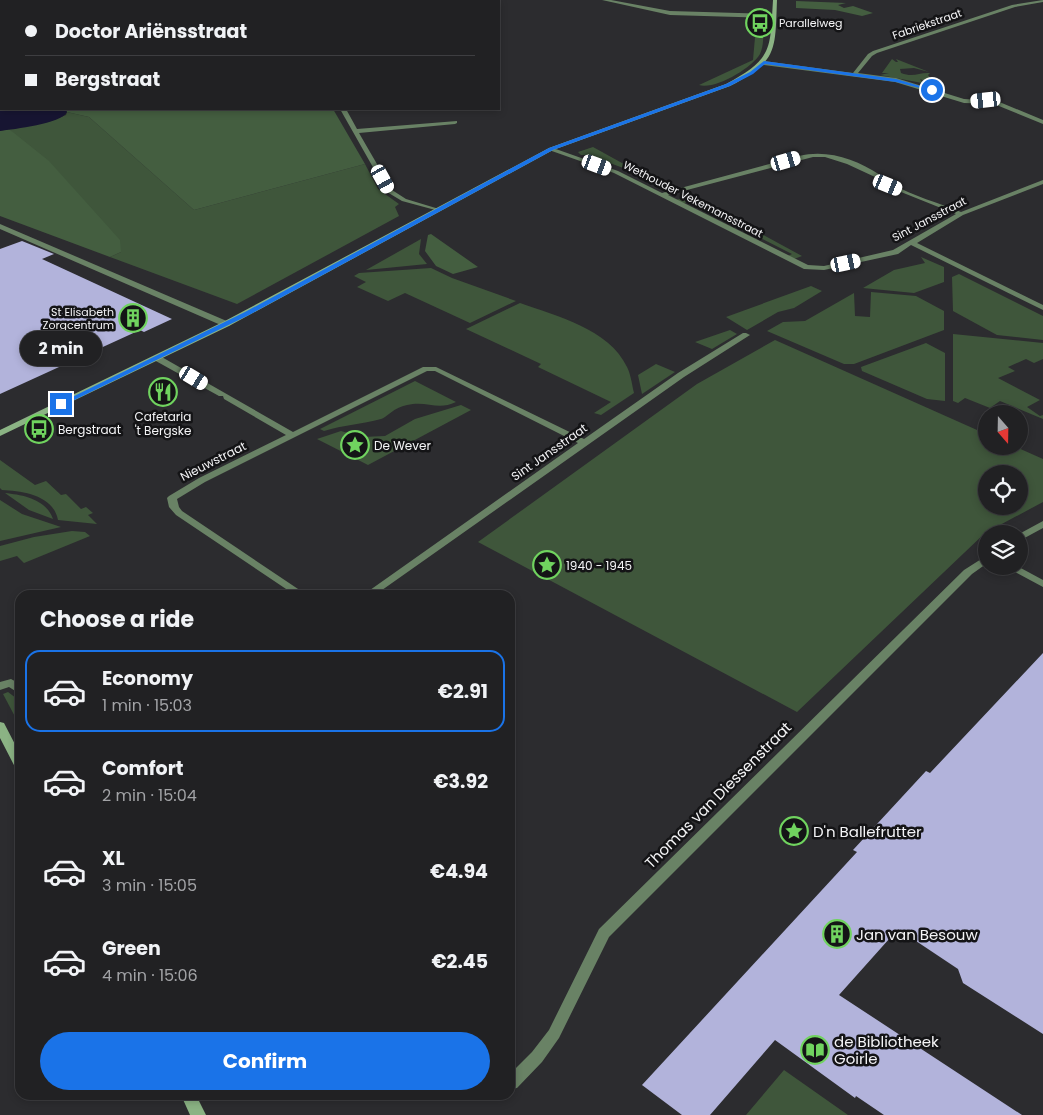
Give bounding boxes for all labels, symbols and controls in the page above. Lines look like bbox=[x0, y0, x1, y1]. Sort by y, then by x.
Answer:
street label: Fabriekstraat bbox=[890, 5, 964, 43]
bus stop icon: Parallelweg bbox=[745, 8, 775, 38]
place label: Parallelweg bbox=[779, 15, 843, 31]
text: Doctor Ariënsstraat bbox=[55, 18, 247, 45]
text: Bergstraat bbox=[55, 66, 160, 93]
route start bbox=[921, 79, 943, 101]
car bbox=[970, 91, 1001, 109]
car bbox=[769, 150, 802, 172]
car bbox=[580, 153, 613, 177]
street label: Wethouder Vekemansstraat bbox=[620, 157, 766, 241]
car bbox=[369, 162, 396, 196]
car bbox=[871, 172, 904, 198]
street label: Sint Jansstraat bbox=[889, 193, 969, 245]
car bbox=[829, 253, 862, 273]
building icon: St Elisabeth Zorgcentrum bbox=[118, 303, 148, 333]
place label: St Elisabeth Zorgcentrum bbox=[42, 304, 114, 333]
callout: 2 min bbox=[20, 332, 102, 366]
text: 2 min bbox=[39, 337, 83, 360]
car bbox=[177, 364, 210, 392]
restaurant icon: Cafetaria 't Bergske bbox=[148, 377, 178, 407]
route end bbox=[50, 393, 72, 415]
north arrow bbox=[978, 405, 1028, 455]
map controls bbox=[978, 405, 1028, 575]
place label: Cafetaria 't Bergske bbox=[135, 408, 191, 439]
bus stop icon: Bergstraat bbox=[24, 414, 54, 444]
street label: Sint Jansstraat bbox=[508, 419, 590, 485]
place label: Bergstraat bbox=[58, 421, 121, 438]
place icon: De Wever bbox=[340, 430, 370, 460]
street label: Nieuwstraat bbox=[177, 437, 249, 485]
place label: De Wever bbox=[374, 437, 431, 454]
button: locate bbox=[978, 465, 1028, 515]
button: layers bbox=[978, 525, 1028, 575]
place icon: 1940 - 1945 bbox=[532, 550, 562, 580]
place label: 1940 - 1945 bbox=[566, 557, 632, 574]
text: Choose a ride bbox=[40, 604, 194, 635]
text: Economy bbox=[102, 665, 193, 692]
icon: car bbox=[42, 669, 87, 714]
text: €2.91 bbox=[438, 678, 488, 705]
text: 1 min · 15:03 bbox=[102, 694, 192, 717]
street label: Thomas van Diessenstraat bbox=[640, 717, 796, 873]
text: Comfort bbox=[102, 755, 184, 782]
icon: car bbox=[42, 759, 87, 804]
text: €3.92 bbox=[433, 768, 488, 795]
text: 2 min · 15:04 bbox=[102, 784, 197, 807]
place icon: D'n Ballefrutter bbox=[779, 816, 809, 846]
place label: D'n Ballefrutter bbox=[813, 821, 922, 842]
text: XL bbox=[102, 845, 125, 872]
icon: car bbox=[42, 849, 87, 894]
text: €4.94 bbox=[430, 858, 488, 885]
text: 3 min · 15:05 bbox=[102, 874, 197, 897]
building icon: Jan van Besouw bbox=[822, 919, 852, 949]
place label: Jan van Besouw bbox=[856, 924, 978, 945]
text: Green bbox=[102, 935, 161, 962]
icon: car bbox=[42, 939, 87, 984]
text: €2.45 bbox=[431, 948, 488, 975]
text: 4 min · 15:06 bbox=[102, 964, 198, 987]
place label: de Bibliotheek Goirle bbox=[834, 1031, 939, 1069]
button: Confirm bbox=[40, 1032, 490, 1090]
library icon: de Bibliotheek Goirle bbox=[800, 1035, 830, 1065]

